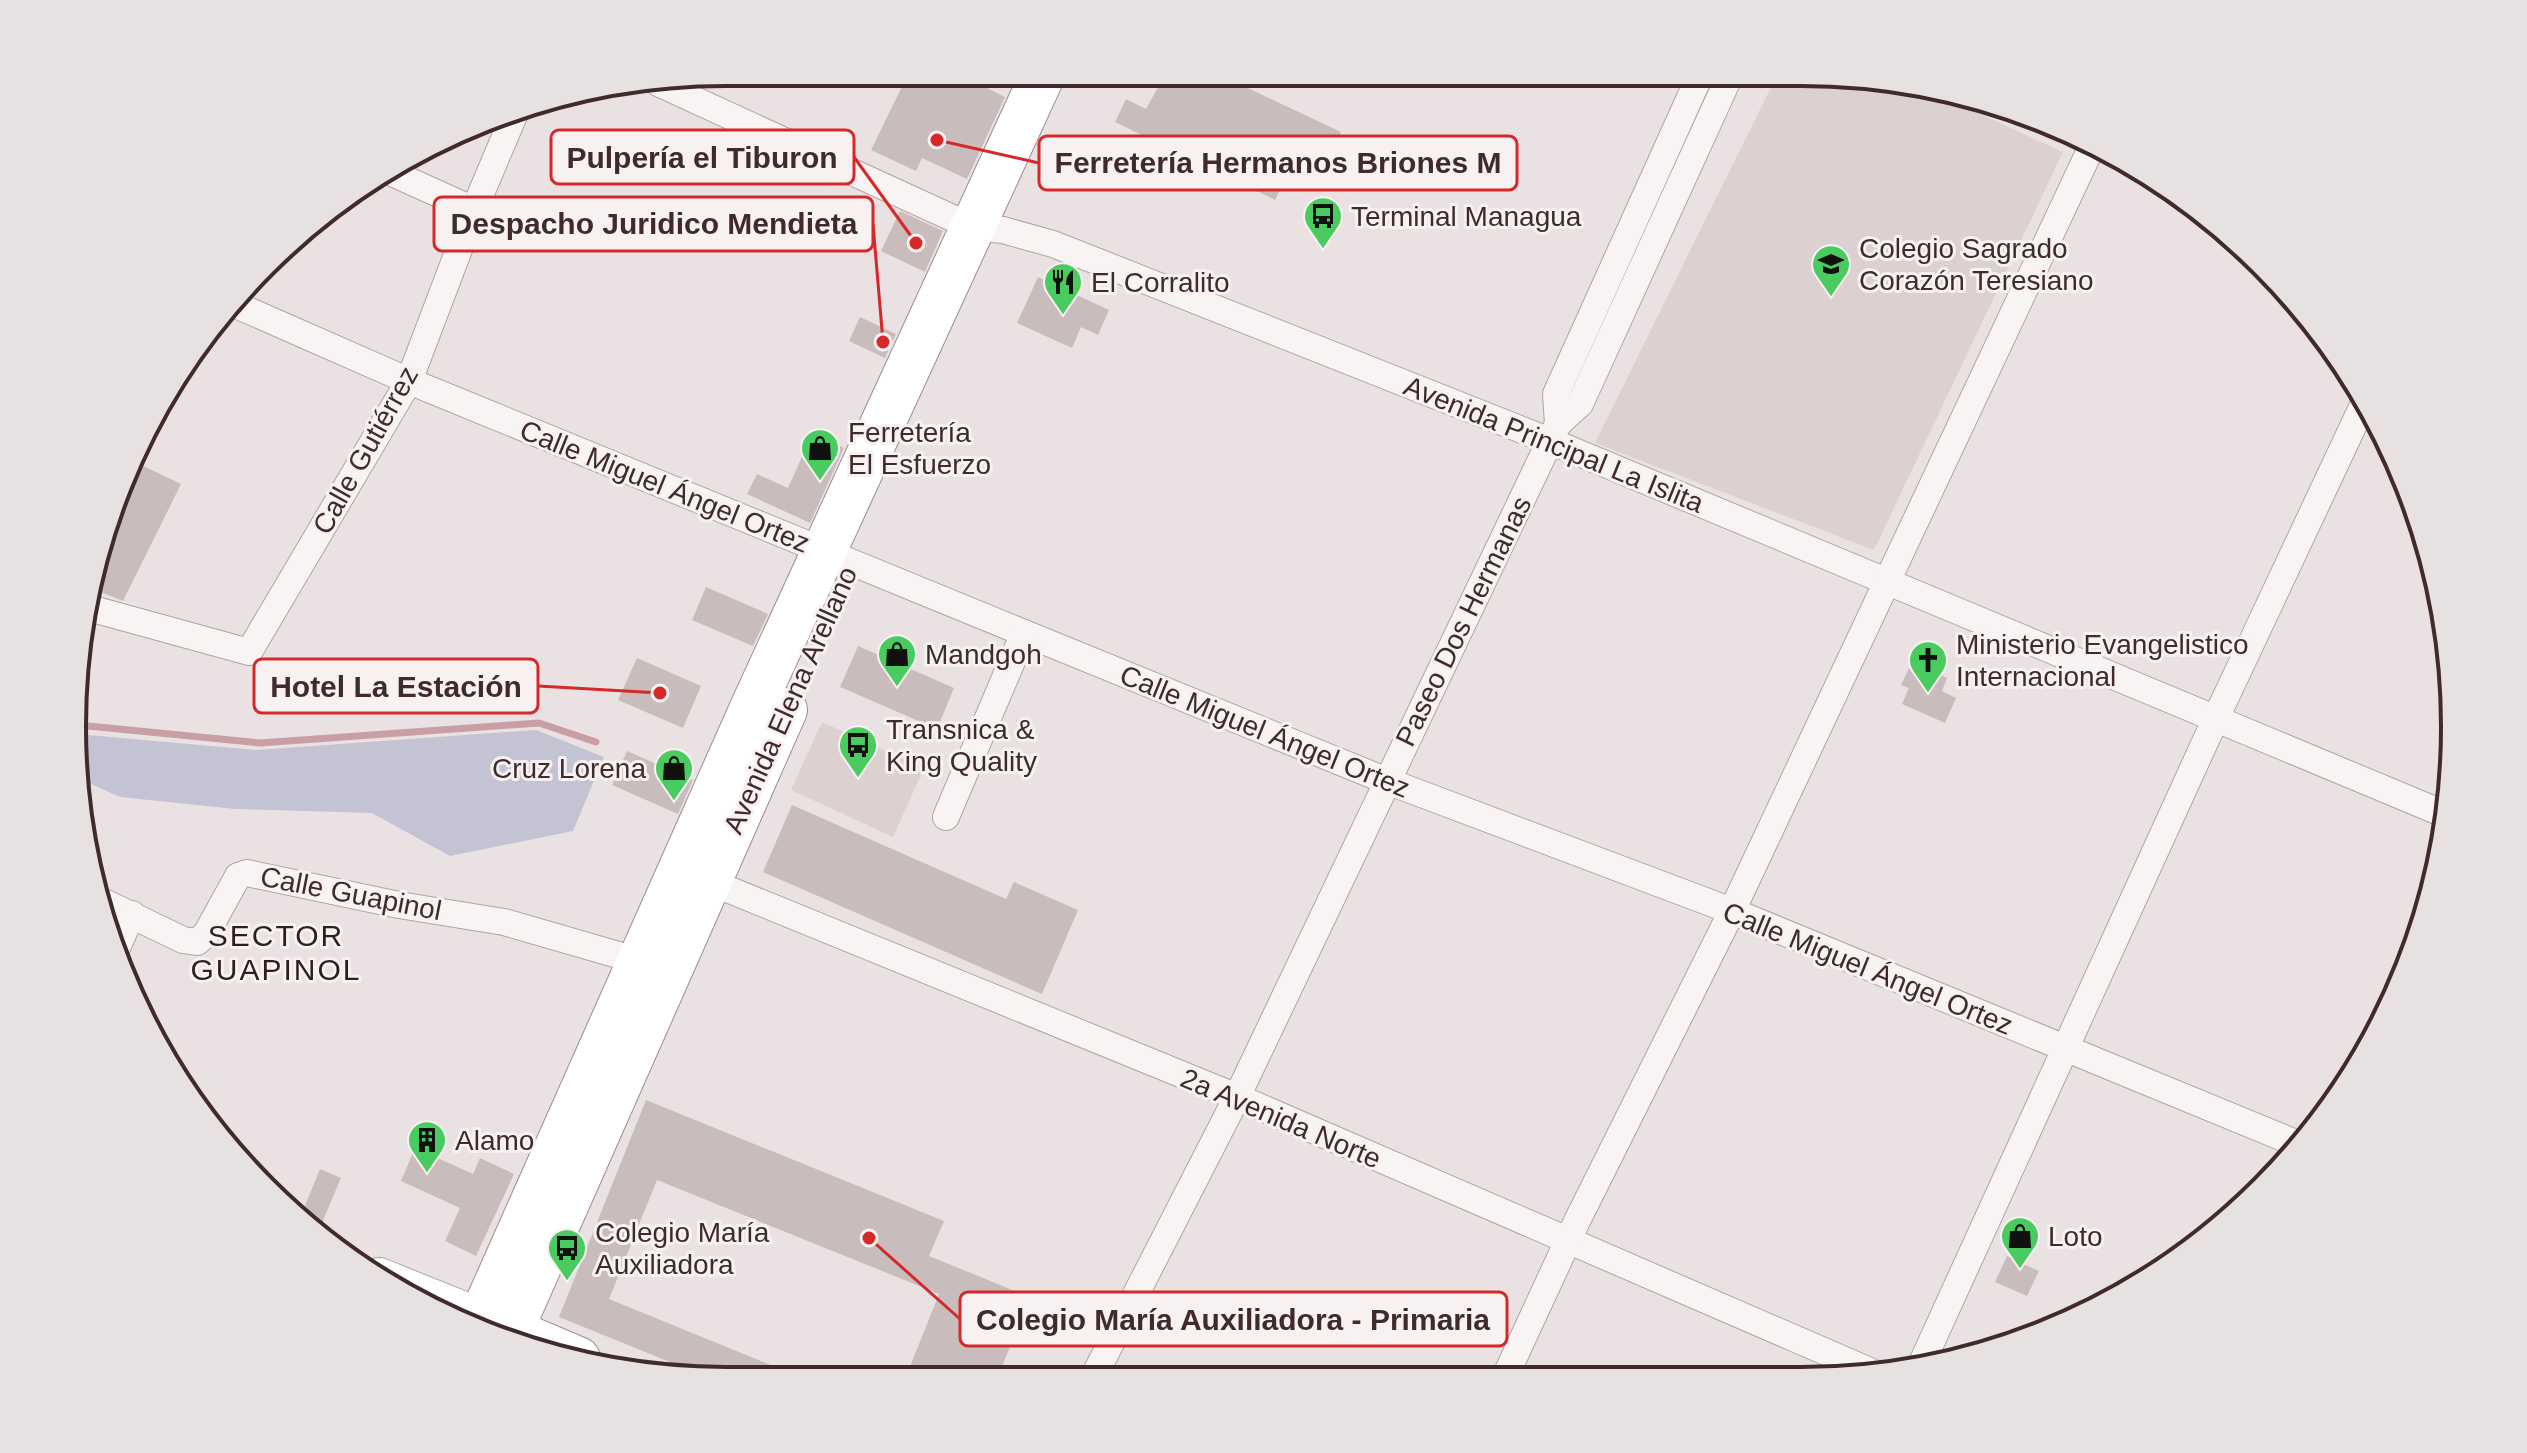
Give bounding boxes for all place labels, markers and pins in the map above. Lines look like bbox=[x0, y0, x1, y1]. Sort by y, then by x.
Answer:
callout: Pulpería el Tiburon bbox=[551, 130, 854, 184]
callout: Ferretería Hermanos Briones M bbox=[1039, 136, 1517, 190]
bus stop icon: Terminal Managua bbox=[1302, 195, 1344, 250]
callout: Despacho Juridico Mendieta bbox=[434, 197, 873, 251]
place label: Terminal Managua bbox=[1351, 201, 1582, 232]
place label: Colegio Sagrado Corazón Teresiano bbox=[1859, 233, 2094, 296]
school or university icon: Colegio Sagrado Corazón Teresiano bbox=[1810, 243, 1852, 298]
restaurant icon: El Corralito bbox=[1042, 261, 1084, 316]
place label: El Corralito bbox=[1091, 267, 1229, 298]
place label: Ferretería El Esfuerzo bbox=[848, 417, 991, 480]
shop icon: Ferretería El Esfuerzo bbox=[799, 427, 841, 482]
place label: Ministerio Evangelistico Internacional bbox=[1956, 629, 2249, 692]
shop icon: Mandgoh bbox=[876, 633, 918, 688]
place label: Mandgoh bbox=[925, 639, 1042, 670]
church icon: Ministerio Evangelistico Internacional bbox=[1907, 639, 1949, 694]
callout: Hotel La Estación bbox=[254, 659, 538, 713]
place label: Transnica & King Quality bbox=[886, 714, 1037, 777]
bus stop icon: Transnica & King Quality bbox=[837, 724, 879, 779]
shop icon: Cruz Lorena bbox=[653, 747, 695, 802]
place label: Cruz Lorena bbox=[492, 753, 646, 784]
building icon: Alamo bbox=[406, 1119, 448, 1174]
place label: Alamo bbox=[455, 1125, 534, 1156]
shop icon: Loto bbox=[1999, 1215, 2041, 1270]
place label: Colegio María Auxiliadora bbox=[595, 1217, 770, 1280]
place label: Loto bbox=[2048, 1221, 2103, 1252]
bus stop icon: Colegio María Auxiliadora bbox=[546, 1227, 588, 1282]
callout: Colegio María Auxiliadora - Primaria bbox=[960, 1292, 1507, 1346]

